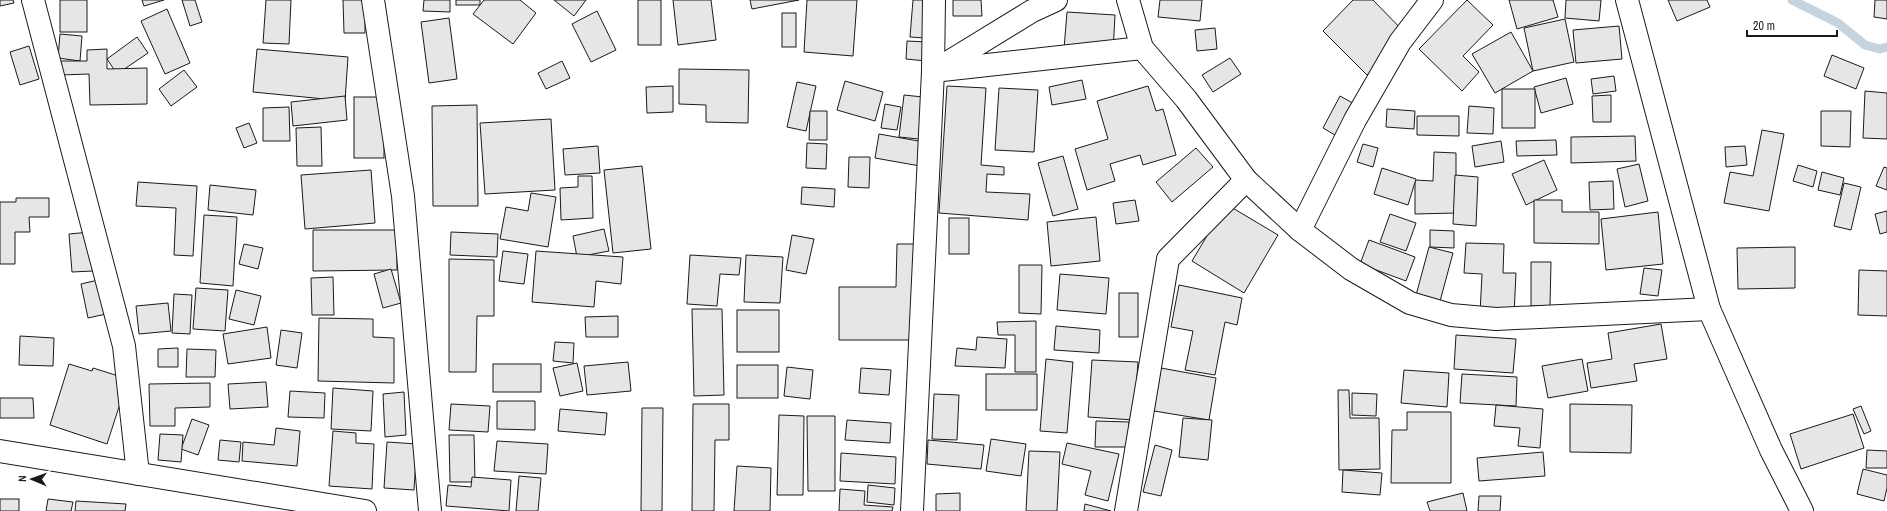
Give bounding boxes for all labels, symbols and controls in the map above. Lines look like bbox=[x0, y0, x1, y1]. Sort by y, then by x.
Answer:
scale bar bbox=[1747, 12, 1837, 38]
text: 20 m bbox=[1753, 18, 1775, 34]
north arrow bbox=[12, 459, 52, 499]
text: N bbox=[15, 475, 29, 482]

